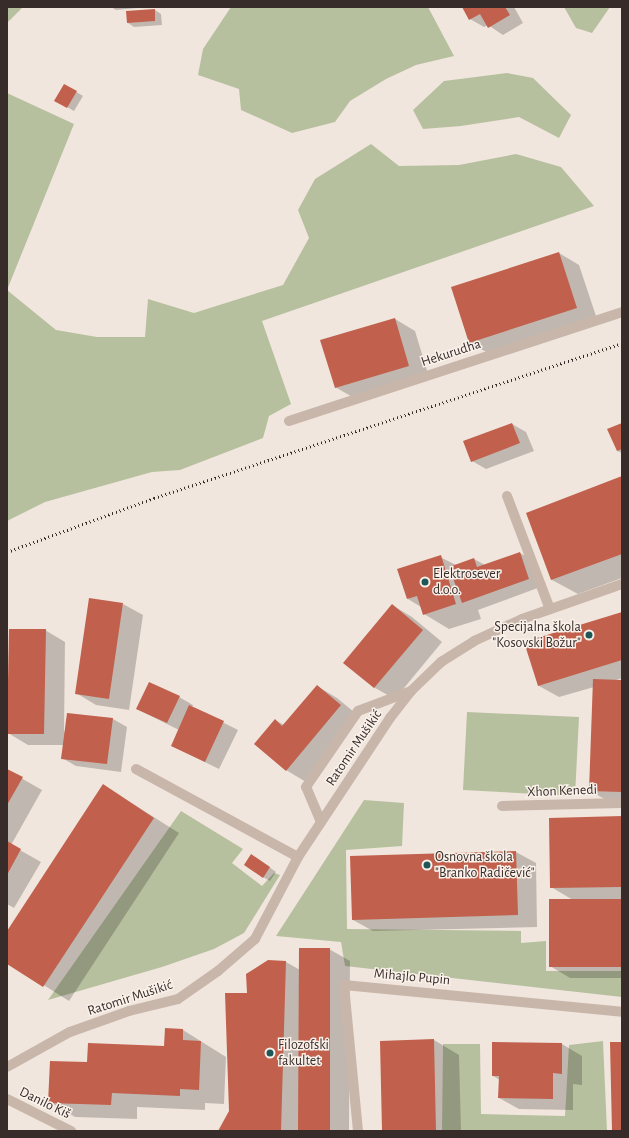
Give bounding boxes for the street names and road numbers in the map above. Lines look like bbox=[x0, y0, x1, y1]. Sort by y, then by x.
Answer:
street label: Hekurudha bbox=[419, 335, 483, 371]
street label: Ratomir Mušikić bbox=[322, 707, 386, 789]
street label: Xhon Kenedi bbox=[527, 781, 597, 801]
street label: Mihajlo Pupin bbox=[373, 965, 451, 989]
street label: Ratomir Mušikić bbox=[86, 976, 174, 1020]
street label: Danilo Kiš bbox=[17, 1083, 73, 1123]

